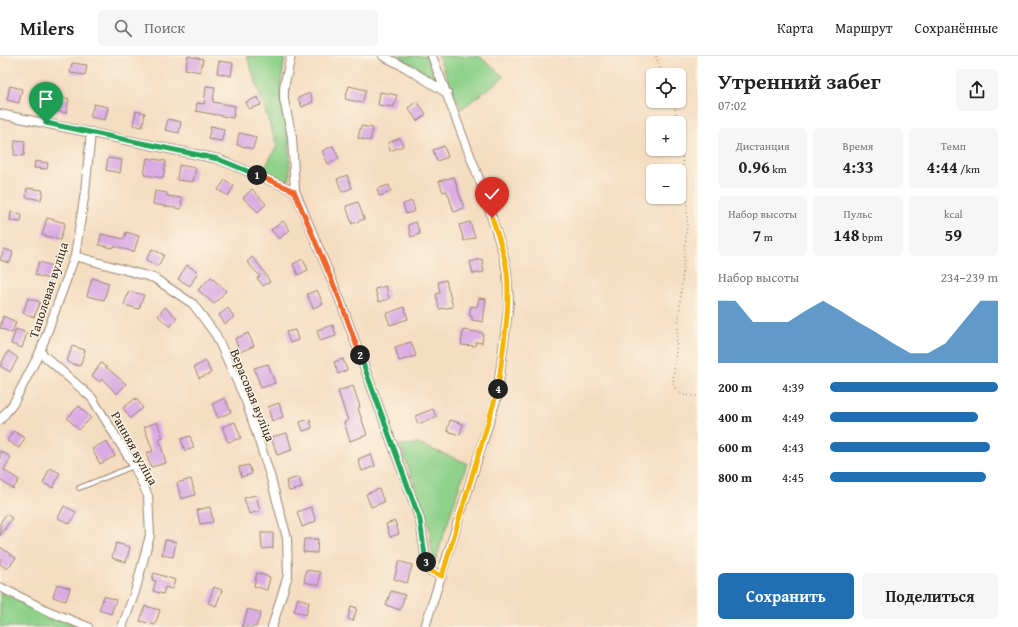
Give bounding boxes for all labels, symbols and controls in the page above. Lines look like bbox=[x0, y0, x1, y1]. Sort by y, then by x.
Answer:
search box bbox=[98, 10, 378, 46]
text: Milers bbox=[20, 14, 74, 42]
icon: search bbox=[112, 17, 134, 39]
text: Поиск bbox=[144, 17, 185, 38]
text: Карта bbox=[777, 18, 813, 38]
text: Маршрут bbox=[835, 18, 893, 38]
text: Сохранённые bbox=[915, 18, 998, 38]
text: Утренний забег bbox=[718, 65, 881, 97]
map controls bbox=[646, 68, 686, 204]
button: locate bbox=[646, 68, 686, 108]
button: share bbox=[956, 69, 998, 111]
pin bbox=[29, 82, 63, 123]
icon: arrive bbox=[35, 88, 57, 110]
text: 07:02 bbox=[718, 96, 746, 115]
button: + bbox=[646, 116, 686, 156]
text: Дистанция bbox=[736, 138, 790, 154]
text: Время bbox=[843, 138, 873, 154]
text: Темп bbox=[941, 138, 966, 154]
text: 0.96 bbox=[739, 154, 770, 179]
text: 4:33 bbox=[842, 154, 874, 179]
text: 4:44 bbox=[927, 154, 958, 179]
text: km bbox=[770, 161, 787, 177]
text: /km bbox=[958, 161, 980, 177]
button: − bbox=[646, 164, 686, 204]
pin: 1 bbox=[247, 165, 267, 185]
text: 1 bbox=[254, 167, 260, 183]
pin bbox=[475, 177, 509, 218]
icon: check bbox=[481, 183, 503, 205]
text: Набор высоты bbox=[728, 206, 797, 222]
text: Пульс bbox=[844, 206, 872, 222]
text: kcal bbox=[944, 206, 963, 222]
text: 7 bbox=[753, 222, 761, 247]
text: 148 bbox=[833, 222, 860, 247]
text: 59 bbox=[945, 222, 962, 247]
text: m bbox=[761, 229, 773, 245]
text: bpm bbox=[860, 229, 883, 245]
street label: Таполевая вуліца bbox=[24, 239, 73, 341]
text: Набор высоты bbox=[718, 268, 799, 287]
text: 234–239 m bbox=[941, 268, 998, 287]
pin: 2 bbox=[350, 345, 370, 365]
street label: Верасовая вуліца bbox=[225, 346, 280, 445]
text: 2 bbox=[357, 347, 363, 363]
text: 200 m bbox=[718, 378, 752, 397]
text: 4:39 bbox=[782, 378, 804, 397]
pin: 4 bbox=[488, 379, 508, 399]
text: 4 bbox=[495, 381, 501, 397]
street label: Ранняя вуліца bbox=[106, 408, 163, 489]
text: 400 m bbox=[718, 408, 752, 427]
text: 4:49 bbox=[782, 408, 804, 427]
text: 600 m bbox=[718, 438, 752, 457]
text: 4:43 bbox=[782, 438, 804, 457]
text: 800 m bbox=[718, 468, 752, 487]
text: 4:45 bbox=[782, 468, 804, 487]
pin: 3 bbox=[416, 552, 436, 572]
text: 3 bbox=[423, 554, 429, 570]
button: Сохранить bbox=[718, 573, 854, 619]
button: Поделиться bbox=[862, 573, 998, 619]

